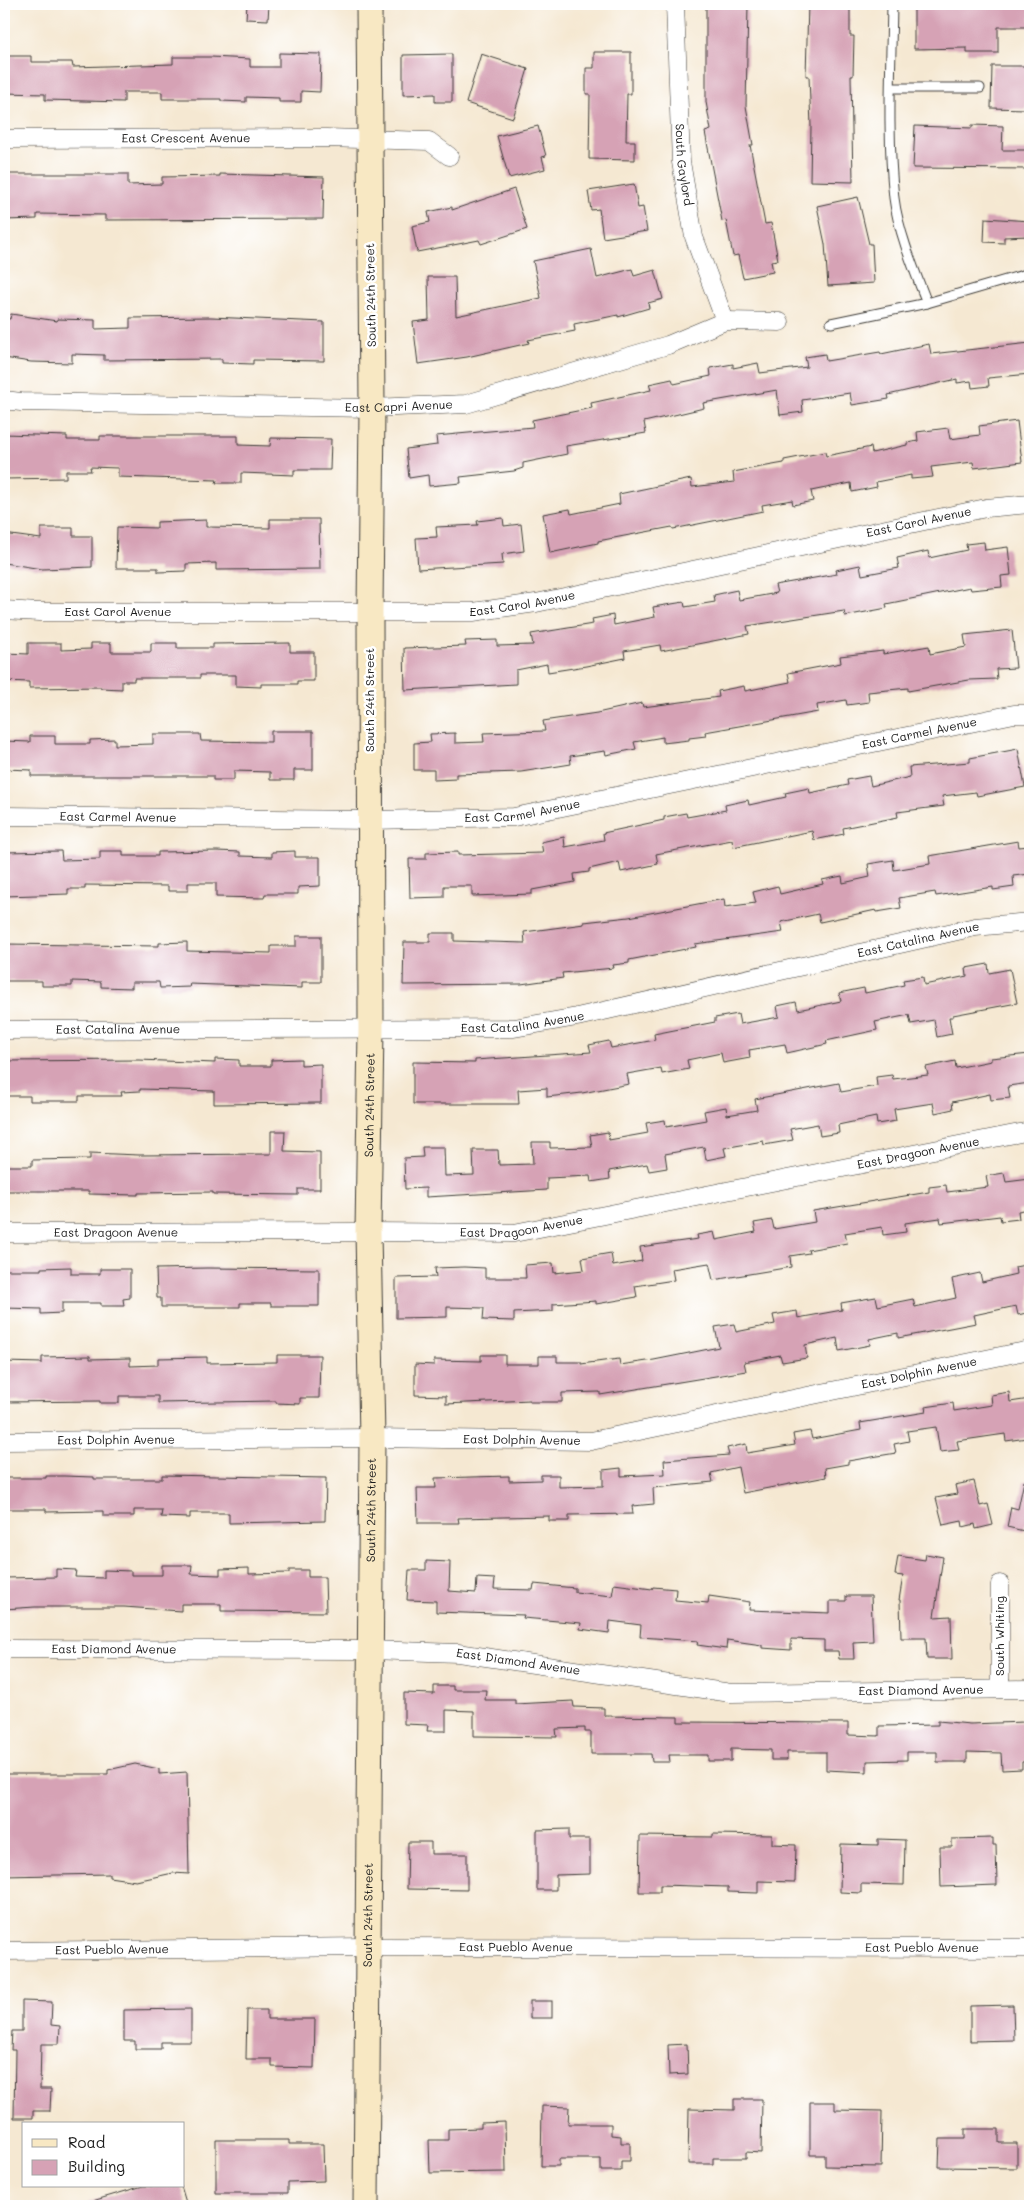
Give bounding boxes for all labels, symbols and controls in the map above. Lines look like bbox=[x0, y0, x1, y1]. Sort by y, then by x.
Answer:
street label: South Gaylord bbox=[673, 123, 697, 207]
street label: East Crescent Avenue bbox=[121, 129, 251, 146]
street label: South 24th Street bbox=[361, 243, 379, 347]
street label: East Capri Avenue bbox=[345, 396, 453, 415]
street label: East Carol Avenue bbox=[865, 502, 973, 540]
street label: East Carol Avenue bbox=[469, 586, 576, 619]
street label: East Carol Avenue bbox=[64, 603, 171, 619]
street label: South 24th Street bbox=[361, 648, 377, 752]
street label: East Carmel Avenue bbox=[860, 713, 978, 752]
street label: East Carmel Avenue bbox=[464, 795, 581, 825]
street label: East Carmel Avenue bbox=[59, 808, 177, 825]
street label: East Catalina Avenue bbox=[856, 918, 980, 960]
street label: East Catalina Avenue bbox=[461, 1007, 586, 1035]
street label: East Catalina Avenue bbox=[56, 1020, 180, 1037]
street label: South 24th Street bbox=[360, 1053, 378, 1157]
street label: East Dragoon Avenue bbox=[855, 1132, 981, 1172]
street label: East Dragoon Avenue bbox=[460, 1211, 584, 1240]
street label: East Dragoon Avenue bbox=[54, 1224, 178, 1240]
street label: East Dolphin Avenue bbox=[860, 1352, 978, 1392]
street label: East Dolphin Avenue bbox=[463, 1430, 581, 1448]
street label: East Dolphin Avenue bbox=[57, 1431, 175, 1448]
street label: South 24th Street bbox=[362, 1458, 379, 1562]
street label: South Whiting bbox=[991, 1596, 1007, 1676]
street label: East Diamond Avenue bbox=[51, 1640, 177, 1656]
street label: East Diamond Avenue bbox=[455, 1644, 582, 1678]
street label: East Diamond Avenue bbox=[858, 1681, 984, 1698]
street label: South 24th Street bbox=[359, 1863, 376, 1967]
street label: East Pueblo Avenue bbox=[459, 1938, 573, 1954]
street label: East Pueblo Avenue bbox=[865, 1939, 979, 1955]
street label: East Pueblo Avenue bbox=[55, 1940, 169, 1957]
legend bbox=[22, 2122, 185, 2188]
text: Road bbox=[68, 2132, 105, 2152]
text: Building bbox=[68, 2156, 125, 2176]

